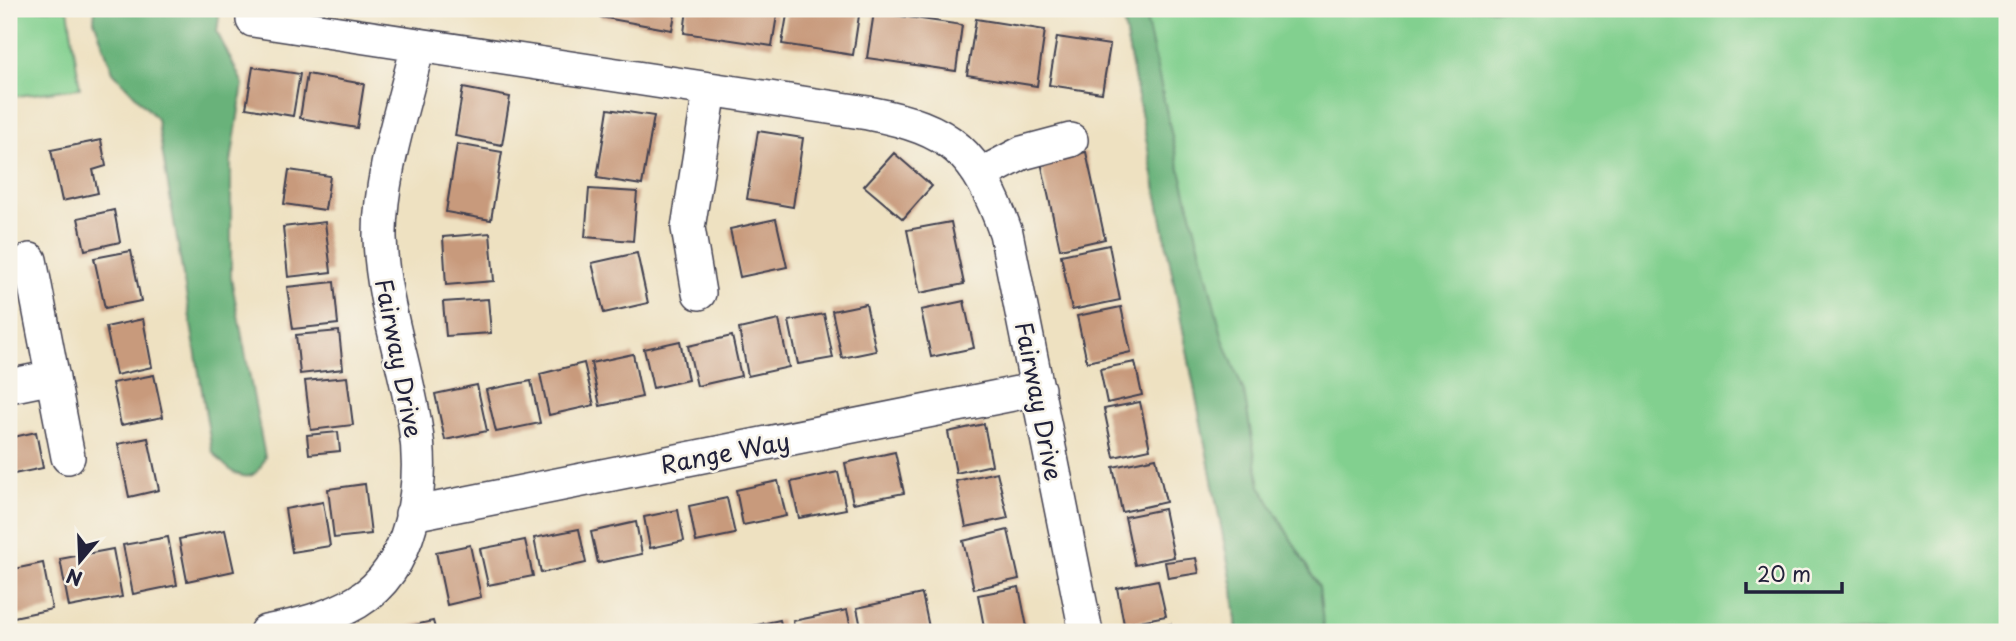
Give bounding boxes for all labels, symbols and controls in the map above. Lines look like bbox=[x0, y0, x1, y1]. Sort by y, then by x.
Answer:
street label: Fairway Drive bbox=[367, 275, 433, 441]
street label: Fairway Drive bbox=[1007, 318, 1073, 484]
street label: Range Way bbox=[657, 422, 793, 482]
north arrow bbox=[46, 526, 116, 596]
scale bar bbox=[1746, 550, 1843, 594]
text: 20 m bbox=[1757, 557, 1811, 589]
text: N bbox=[62, 562, 86, 594]

